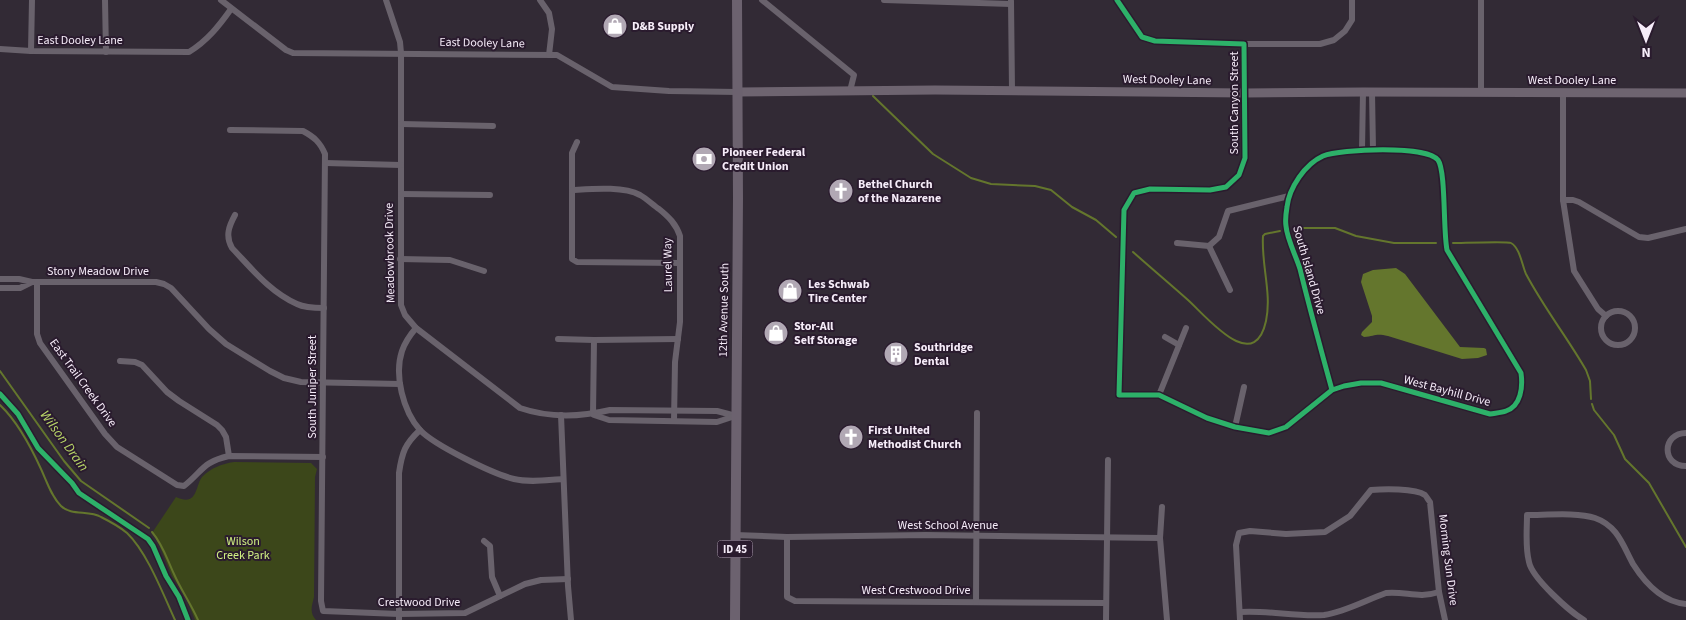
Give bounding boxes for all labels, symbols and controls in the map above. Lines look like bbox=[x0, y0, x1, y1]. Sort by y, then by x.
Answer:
shop icon: D&B Supply bbox=[602, 13, 628, 39]
north arrow bbox=[1621, 15, 1671, 65]
place label: D&B Supply bbox=[632, 18, 695, 35]
street label: East Dooley Lane bbox=[37, 32, 123, 49]
street label: East Dooley Lane bbox=[439, 34, 525, 52]
text: N bbox=[1641, 42, 1651, 62]
street label: South Canyon Street bbox=[1226, 52, 1243, 154]
street label: West Dooley Lane bbox=[1123, 71, 1211, 89]
street label: West Dooley Lane bbox=[1528, 72, 1616, 89]
place label: Pioneer Federal Credit Union bbox=[722, 144, 806, 175]
bank icon: Pioneer Federal Credit Union bbox=[691, 146, 717, 172]
place label: Bethel Church of the Nazarene bbox=[858, 176, 941, 207]
church icon: Bethel Church of the Nazarene bbox=[828, 178, 854, 204]
street label: Meadowbrook Drive bbox=[381, 203, 399, 303]
street label: South Island Drive bbox=[1288, 224, 1330, 316]
street label: Laurel Way bbox=[659, 237, 677, 293]
street label: Stony Meadow Drive bbox=[47, 263, 149, 280]
street label: 12th Avenue South bbox=[715, 263, 733, 357]
place label: Les Schwab Tire Center bbox=[808, 276, 870, 307]
shop icon: Les Schwab Tire Center bbox=[777, 278, 803, 304]
place label: Stor-All Self Storage bbox=[794, 318, 857, 349]
shop icon: Stor-All Self Storage bbox=[763, 320, 789, 346]
street label: South Juniper Street bbox=[304, 335, 321, 439]
street label: East Trail Creek Drive bbox=[45, 336, 121, 430]
place label: Southridge Dental bbox=[914, 339, 973, 370]
building icon: Southridge Dental bbox=[883, 341, 909, 367]
street label: West Bayhill Drive bbox=[1402, 371, 1492, 411]
water label: Wilson Drain bbox=[35, 406, 93, 476]
place label: First United Methodist Church bbox=[868, 422, 962, 453]
church icon: First United Methodist Church bbox=[838, 424, 864, 450]
street label: Morning Sun Drive bbox=[1434, 513, 1462, 607]
street label: West School Avenue bbox=[898, 517, 998, 534]
park label: Wilson Creek Park bbox=[216, 533, 270, 564]
road number: ID 45 bbox=[718, 540, 752, 558]
street label: West Crestwood Drive bbox=[862, 582, 971, 599]
street label: Crestwood Drive bbox=[378, 594, 460, 611]

